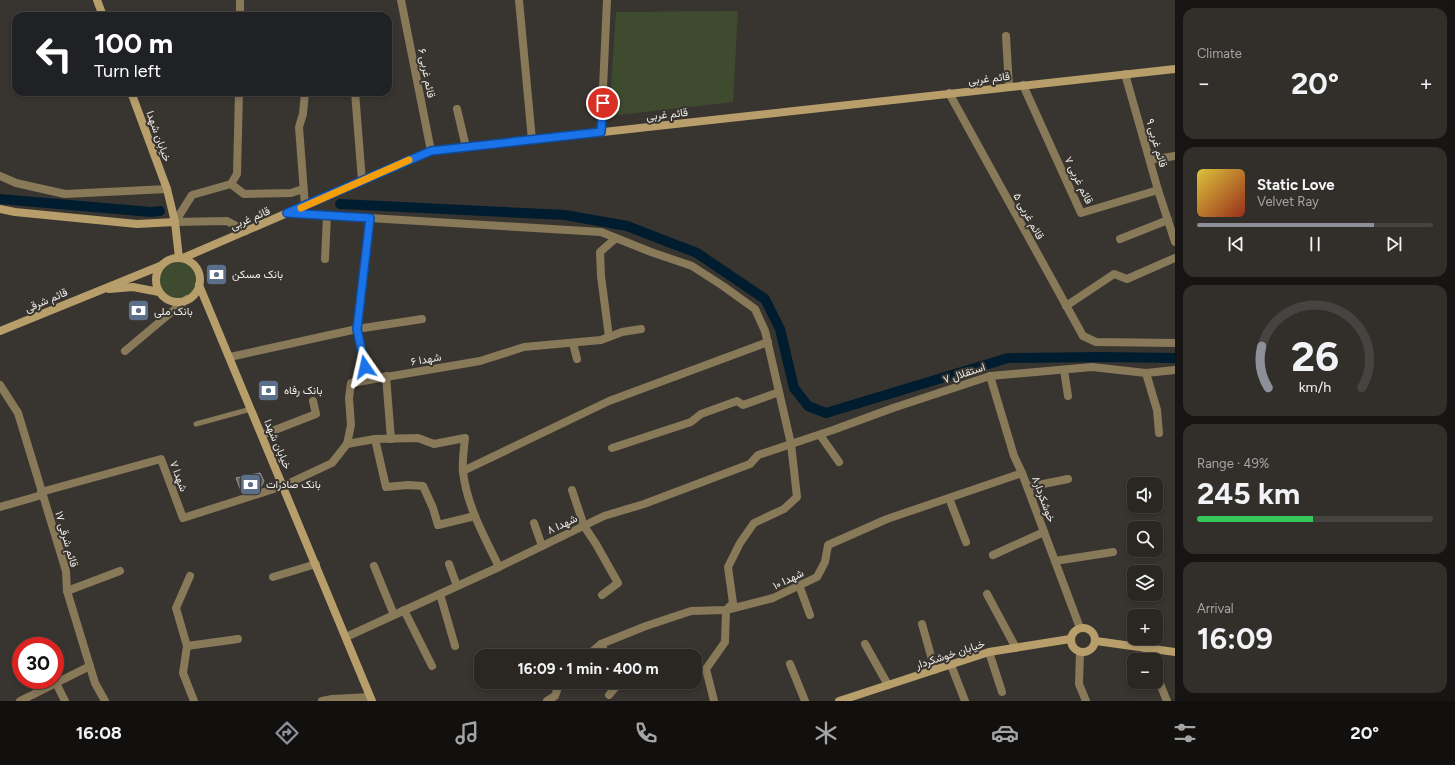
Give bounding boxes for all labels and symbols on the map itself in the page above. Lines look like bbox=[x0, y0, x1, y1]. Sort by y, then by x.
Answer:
street label: قائم غربی ۶ bbox=[414, 47, 438, 99]
street label: قائم غربی bbox=[967, 70, 1011, 88]
pin bbox=[586, 86, 620, 120]
street label: قائم غربی bbox=[645, 106, 689, 124]
street label: خیابان شهدا bbox=[143, 109, 174, 163]
street label: قائم غربی ۹ bbox=[1142, 117, 1170, 169]
street label: قائم غربی ۷ bbox=[1061, 154, 1096, 207]
street label: قائم غربی ۵ bbox=[1010, 191, 1047, 242]
street label: قائم غربی bbox=[228, 204, 272, 234]
bank icon: بانک مسکن bbox=[204, 261, 230, 287]
place label: بانک مسکن bbox=[232, 268, 283, 281]
street label: قائم شرقی bbox=[23, 286, 70, 316]
bank icon: بانک ملی bbox=[125, 298, 151, 324]
place label: بانک ملی bbox=[154, 305, 193, 318]
position arrow bbox=[344, 346, 386, 388]
street label: شهدا ۶ bbox=[410, 350, 443, 369]
street label: استقلال ۷ bbox=[941, 361, 987, 386]
bank icon: بانک رفاه bbox=[256, 377, 282, 403]
place label: بانک رفاه bbox=[284, 384, 322, 397]
street label: خیابان شهدا bbox=[261, 417, 294, 471]
street label: شهدا ۷ bbox=[167, 459, 190, 494]
bank icon: بانک صادرات bbox=[237, 471, 263, 497]
street label: خوشکردار۸ bbox=[1029, 474, 1058, 524]
place label: بانک صادرات bbox=[266, 478, 321, 491]
street label: قائم شرقی ۱۷ bbox=[51, 510, 81, 569]
street label: شهدا ۸ bbox=[545, 512, 580, 537]
street label: شهدا ۱۰ bbox=[770, 566, 806, 593]
speed limit sign: 30 bbox=[12, 637, 64, 689]
street label: خیابان خوشکردار bbox=[913, 637, 986, 672]

